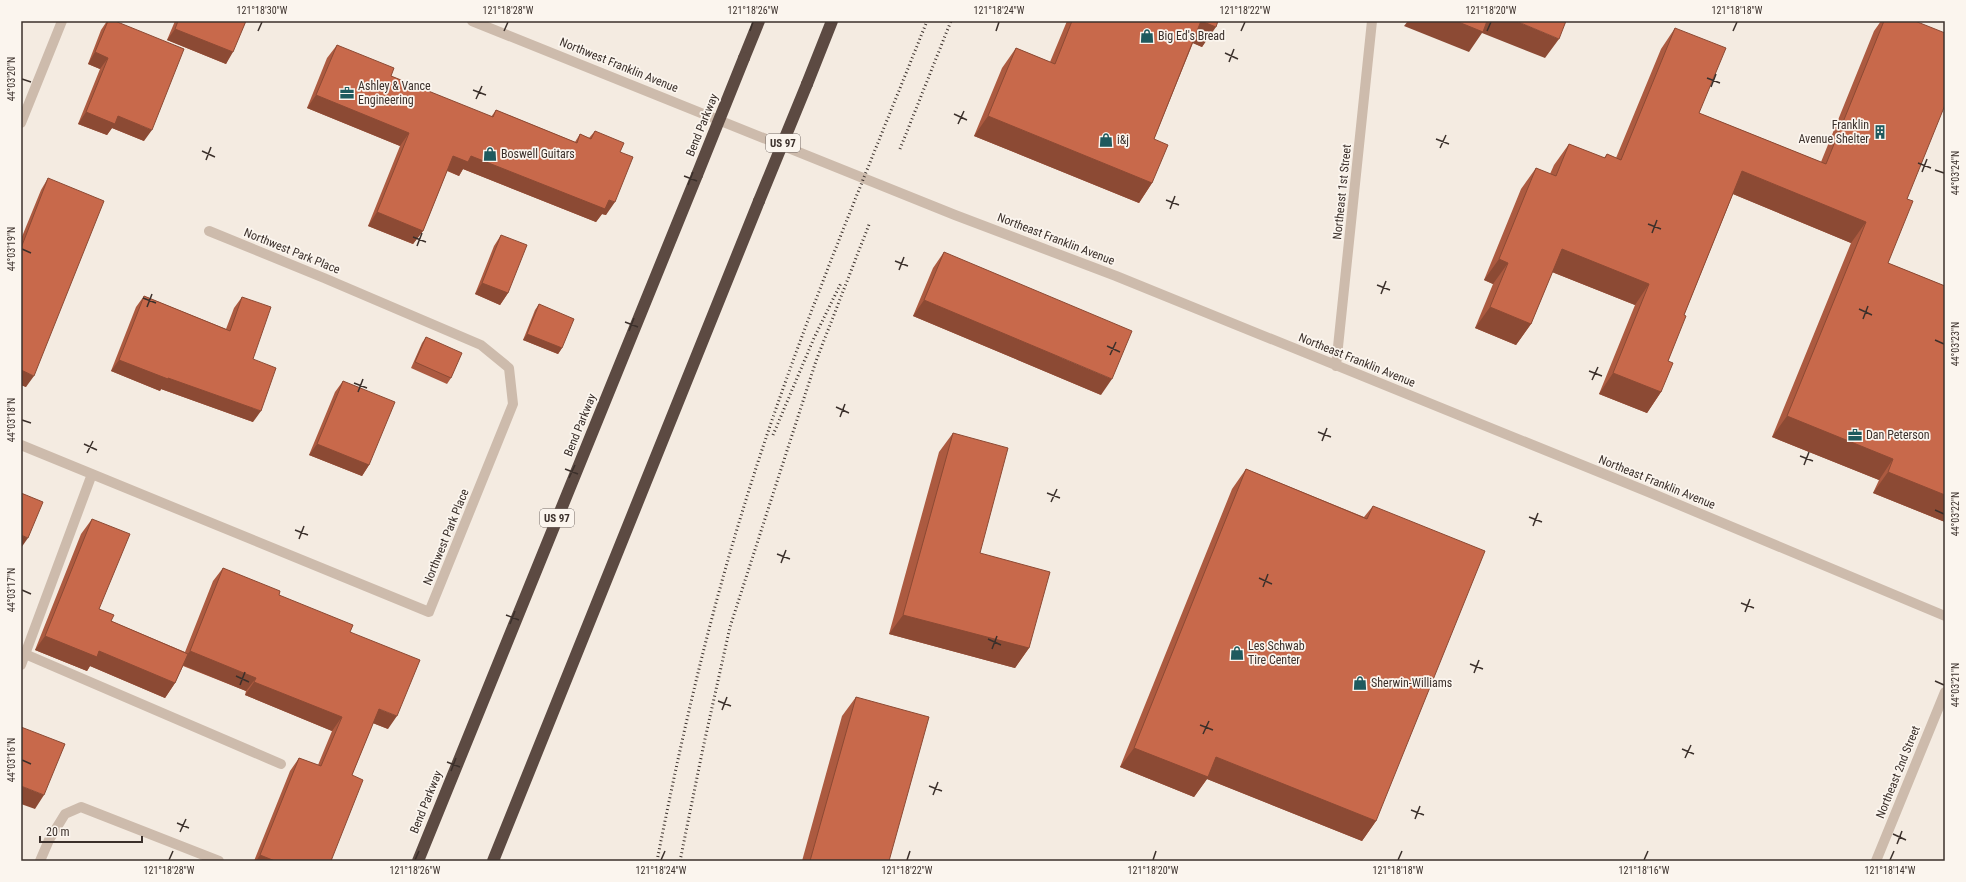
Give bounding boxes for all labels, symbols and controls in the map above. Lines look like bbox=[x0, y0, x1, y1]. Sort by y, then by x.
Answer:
text: 121°18'30"W bbox=[237, 5, 288, 16]
text: 121°18'28"W bbox=[483, 5, 534, 16]
text: 121°18'26"W bbox=[728, 5, 779, 16]
text: 121°18'24"W bbox=[974, 5, 1025, 16]
text: 121°18'22"W bbox=[1220, 5, 1271, 16]
text: 121°18'20"W bbox=[1466, 5, 1517, 16]
text: 121°18'18"W bbox=[1712, 5, 1763, 16]
shop icon: Big Ed's Bread bbox=[1139, 28, 1155, 44]
place label: Big Ed's Bread bbox=[1158, 29, 1225, 43]
street label: Northwest Franklin Avenue bbox=[558, 35, 681, 95]
text: 44°03'20"N bbox=[6, 57, 17, 101]
place label: Ashley & Vance Engineering bbox=[358, 79, 431, 107]
office icon: Ashley & Vance Engineering bbox=[339, 85, 355, 101]
street label: Bend Parkway bbox=[683, 92, 721, 158]
place label: Franklin Avenue Shelter bbox=[1798, 118, 1869, 146]
building icon: Franklin Avenue Shelter bbox=[1872, 124, 1888, 140]
shop icon: i&j bbox=[1098, 132, 1114, 148]
place label: i&j bbox=[1117, 133, 1129, 147]
road number: US 97 bbox=[766, 134, 800, 152]
street label: Northeast 1st Street bbox=[1330, 143, 1354, 240]
shop icon: Boswell Guitars bbox=[482, 146, 498, 162]
place label: Boswell Guitars bbox=[501, 147, 575, 161]
text: 44°03'24"N bbox=[1950, 151, 1961, 195]
street label: Northeast Franklin Avenue bbox=[995, 210, 1117, 268]
street label: Northwest Park Place bbox=[242, 225, 342, 277]
text: 44°03'19"N bbox=[6, 227, 17, 271]
text: 44°03'23"N bbox=[1950, 322, 1961, 366]
street label: Northeast Franklin Avenue bbox=[1297, 330, 1418, 390]
street label: Bend Parkway bbox=[561, 392, 599, 458]
text: 44°03'18"N bbox=[6, 398, 17, 442]
office icon: Dan Peterson bbox=[1847, 427, 1863, 443]
place label: Dan Peterson bbox=[1866, 428, 1930, 442]
street label: Northeast Franklin Avenue bbox=[1597, 452, 1718, 512]
street label: Northwest Park Place bbox=[420, 487, 472, 587]
text: 44°03'22"N bbox=[1950, 492, 1961, 536]
road number: US 97 bbox=[540, 509, 574, 527]
text: 44°03'17"N bbox=[6, 568, 17, 612]
place label: Les Schwab Tire Center bbox=[1248, 639, 1305, 667]
shop icon: Les Schwab Tire Center bbox=[1229, 645, 1245, 661]
text: 44°03'21"N bbox=[1950, 663, 1961, 707]
shop icon: Sherwin-Williams bbox=[1352, 675, 1368, 691]
place label: Sherwin-Williams bbox=[1371, 676, 1452, 690]
street label: Northeast 2nd Street bbox=[1873, 723, 1923, 820]
text: 44°03'16"N bbox=[6, 738, 17, 782]
street label: Bend Parkway bbox=[407, 769, 445, 835]
scale bar bbox=[40, 818, 142, 844]
text: 20 m bbox=[46, 825, 70, 839]
text: 121°18'28"W bbox=[144, 865, 195, 876]
text: 121°18'26"W bbox=[390, 865, 441, 876]
text: 121°18'24"W bbox=[636, 865, 687, 876]
text: 121°18'22"W bbox=[882, 865, 933, 876]
text: 121°18'20"W bbox=[1128, 865, 1179, 876]
text: 121°18'18"W bbox=[1373, 865, 1424, 876]
text: 121°18'16"W bbox=[1619, 865, 1670, 876]
text: 121°18'14"W bbox=[1865, 865, 1916, 876]

